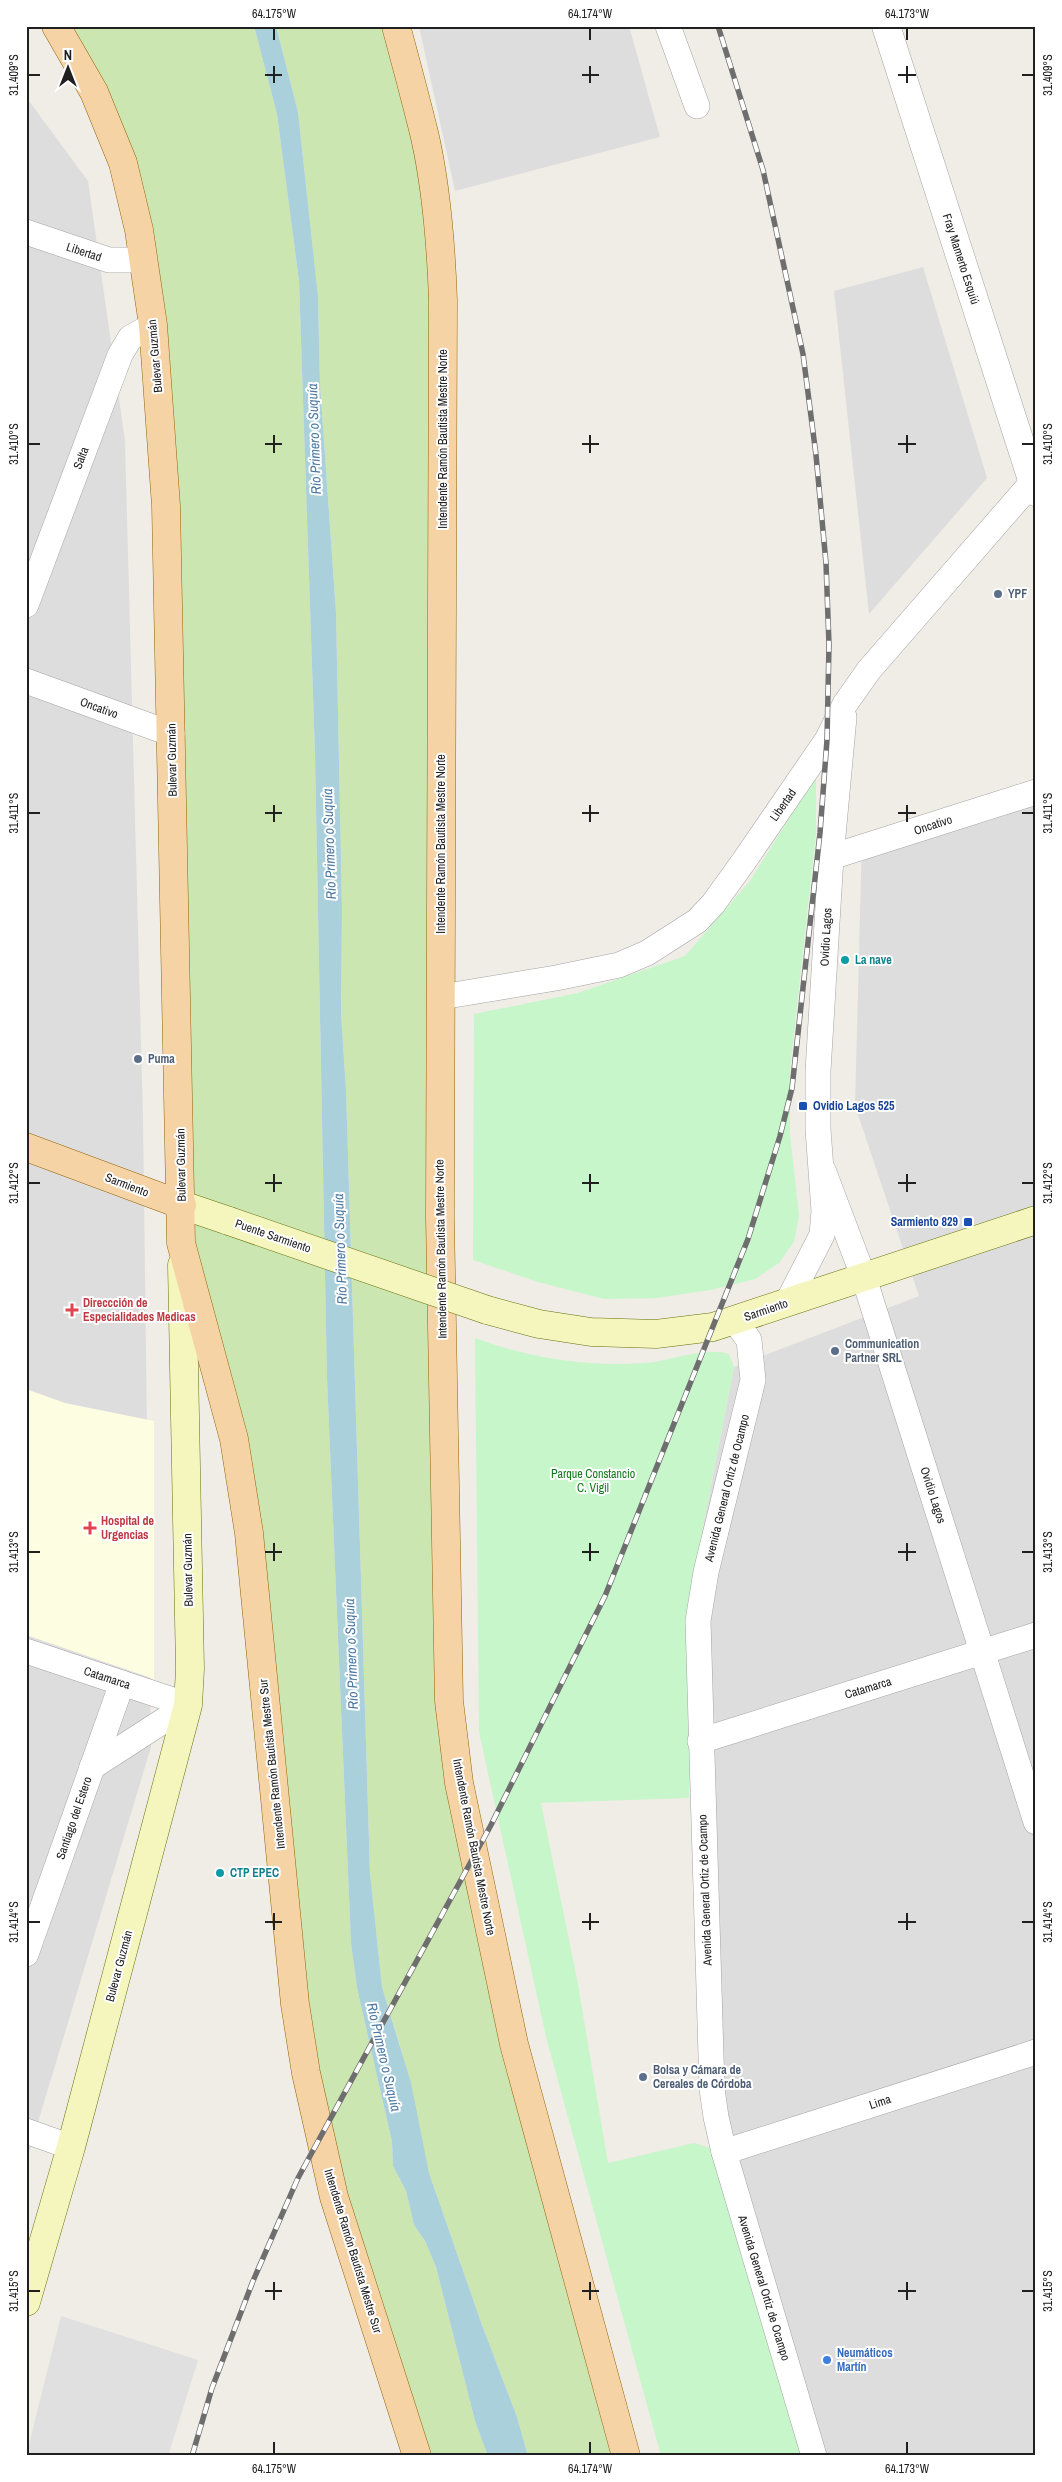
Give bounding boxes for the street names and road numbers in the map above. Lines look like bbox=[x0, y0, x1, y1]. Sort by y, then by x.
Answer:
street label: Fray Mamerto Esquiú bbox=[939, 212, 983, 306]
street label: Libertad bbox=[64, 239, 104, 265]
street label: Bulevar Guzmán bbox=[144, 319, 166, 393]
street label: Intendente Ramón Bautista Mestre Norte bbox=[435, 349, 451, 529]
street label: Salta bbox=[70, 444, 93, 471]
street label: Oncativo bbox=[78, 694, 120, 722]
street label: Bulevar Guzmán bbox=[163, 723, 181, 797]
street label: Intendente Ramón Bautista Mestre Norte bbox=[433, 754, 449, 934]
street label: Libertad bbox=[766, 786, 800, 824]
street label: Oncativo bbox=[912, 811, 954, 839]
street label: Ovidio Lagos bbox=[816, 907, 836, 967]
street label: Bulevar Guzmán bbox=[172, 1128, 190, 1202]
street label: Intendente Ramón Bautista Mestre Norte bbox=[431, 1159, 451, 1339]
street label: Sarmiento bbox=[103, 1169, 151, 1201]
street label: Puente Sarmiento bbox=[233, 1216, 313, 1256]
street label: Sarmiento bbox=[742, 1295, 790, 1325]
street label: Avenida General Ortiz de Ocampo bbox=[701, 1413, 753, 1564]
street label: Ovidio Lagos bbox=[916, 1465, 950, 1525]
street label: Bulevar Guzmán bbox=[179, 1533, 197, 1607]
street label: Catamarca bbox=[82, 1663, 133, 1693]
street label: Catamarca bbox=[843, 1673, 894, 1703]
street label: Intendente Ramón Bautista Mestre Sur bbox=[255, 1678, 289, 1850]
street label: Intendente Ramón Bautista Mestre Norte bbox=[449, 1757, 499, 1937]
street label: Santiago del Estero bbox=[52, 1775, 96, 1861]
street label: Avenida General Ortiz de Ocampo bbox=[694, 1814, 716, 1967]
street label: Bulevar Guzmán bbox=[102, 1929, 136, 2003]
street label: Lima bbox=[867, 2091, 893, 2113]
street label: Intendente Ramón Bautista Mestre Sur bbox=[320, 2167, 386, 2336]
street label: Avenida General Ortiz de Ocampo bbox=[734, 2212, 794, 2363]

